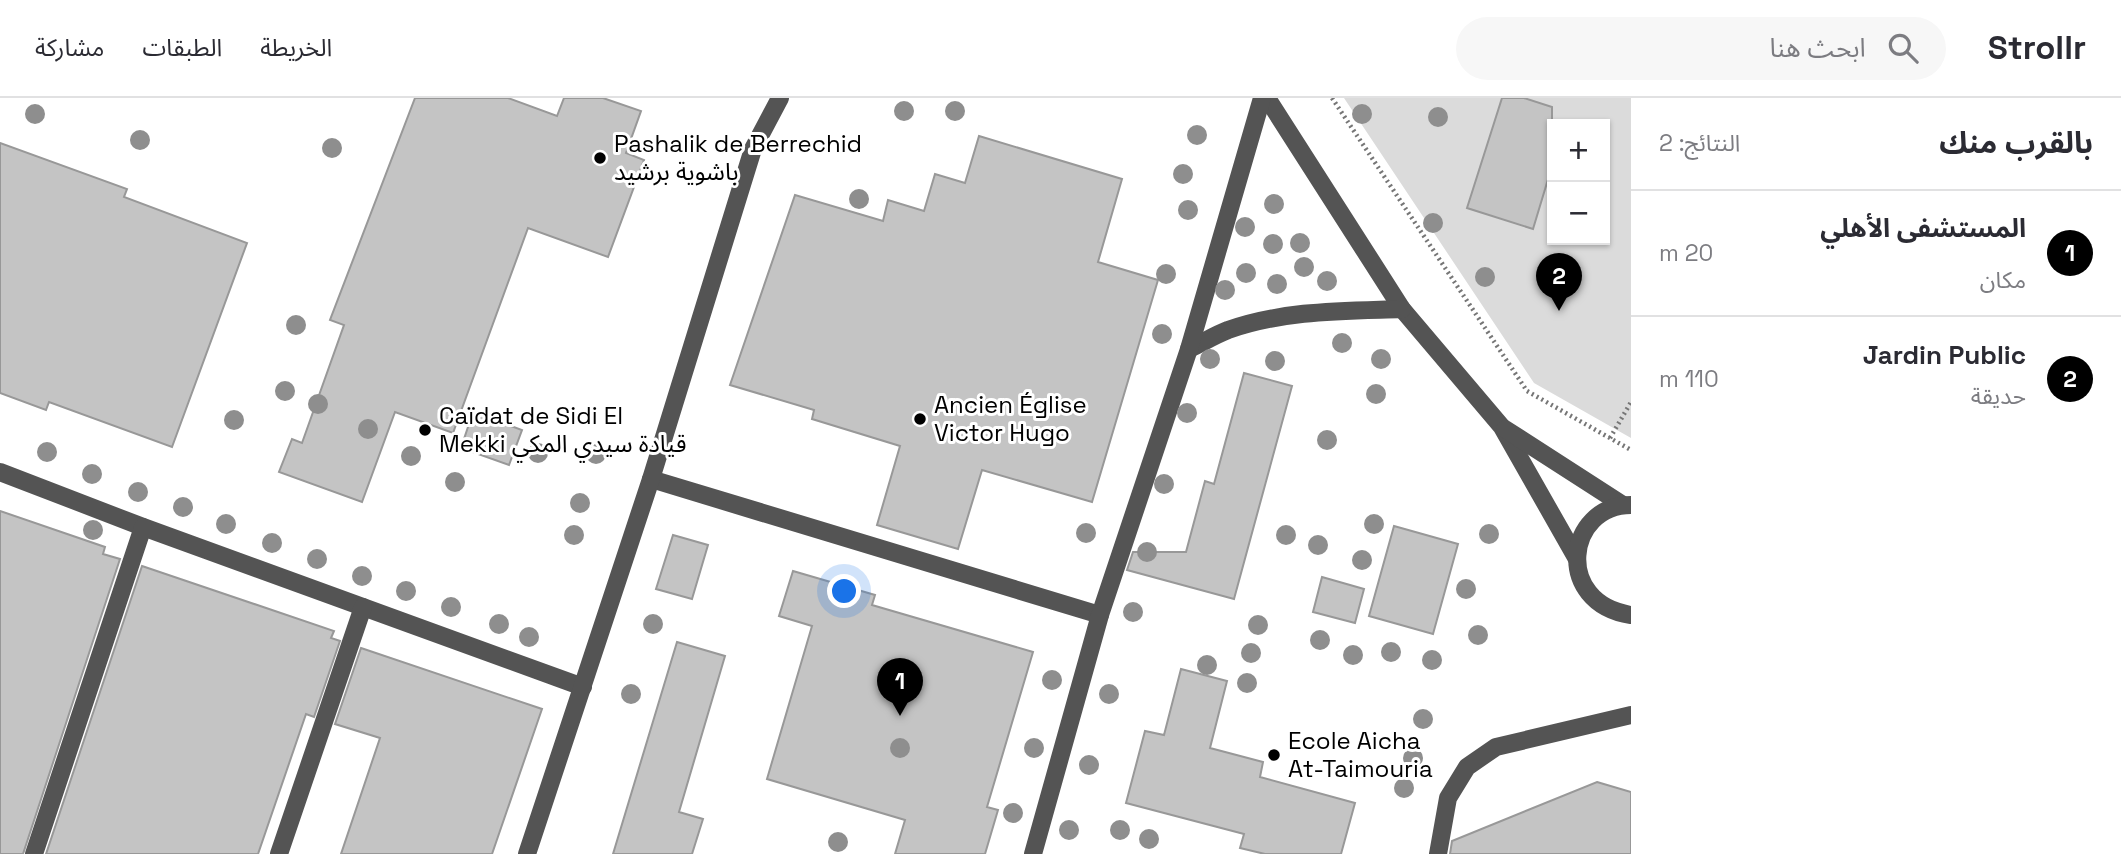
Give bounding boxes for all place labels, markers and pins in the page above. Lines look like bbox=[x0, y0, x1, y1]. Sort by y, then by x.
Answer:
place label: Pashalik de Berrechid باشوية برشيد bbox=[614, 128, 862, 187]
marker: Pashalik de Berrechid باشوية برشيد bbox=[592, 150, 608, 166]
pin: 2 bbox=[1536, 253, 1582, 311]
place label: Ancien Église Victor Hugo bbox=[934, 389, 1087, 448]
place label: Caïdat de Sidi El Mekki قيادة سيدي المكي bbox=[439, 400, 686, 463]
marker: Ancien Église Victor Hugo bbox=[912, 411, 928, 427]
marker: Caïdat de Sidi El Mekki قيادة سيدي المكي bbox=[417, 422, 433, 438]
pin: 1 bbox=[877, 658, 923, 716]
place label: Ecole Aicha At-Taimouria bbox=[1288, 725, 1433, 784]
marker: Ecole Aicha At-Taimouria bbox=[1266, 747, 1282, 763]

